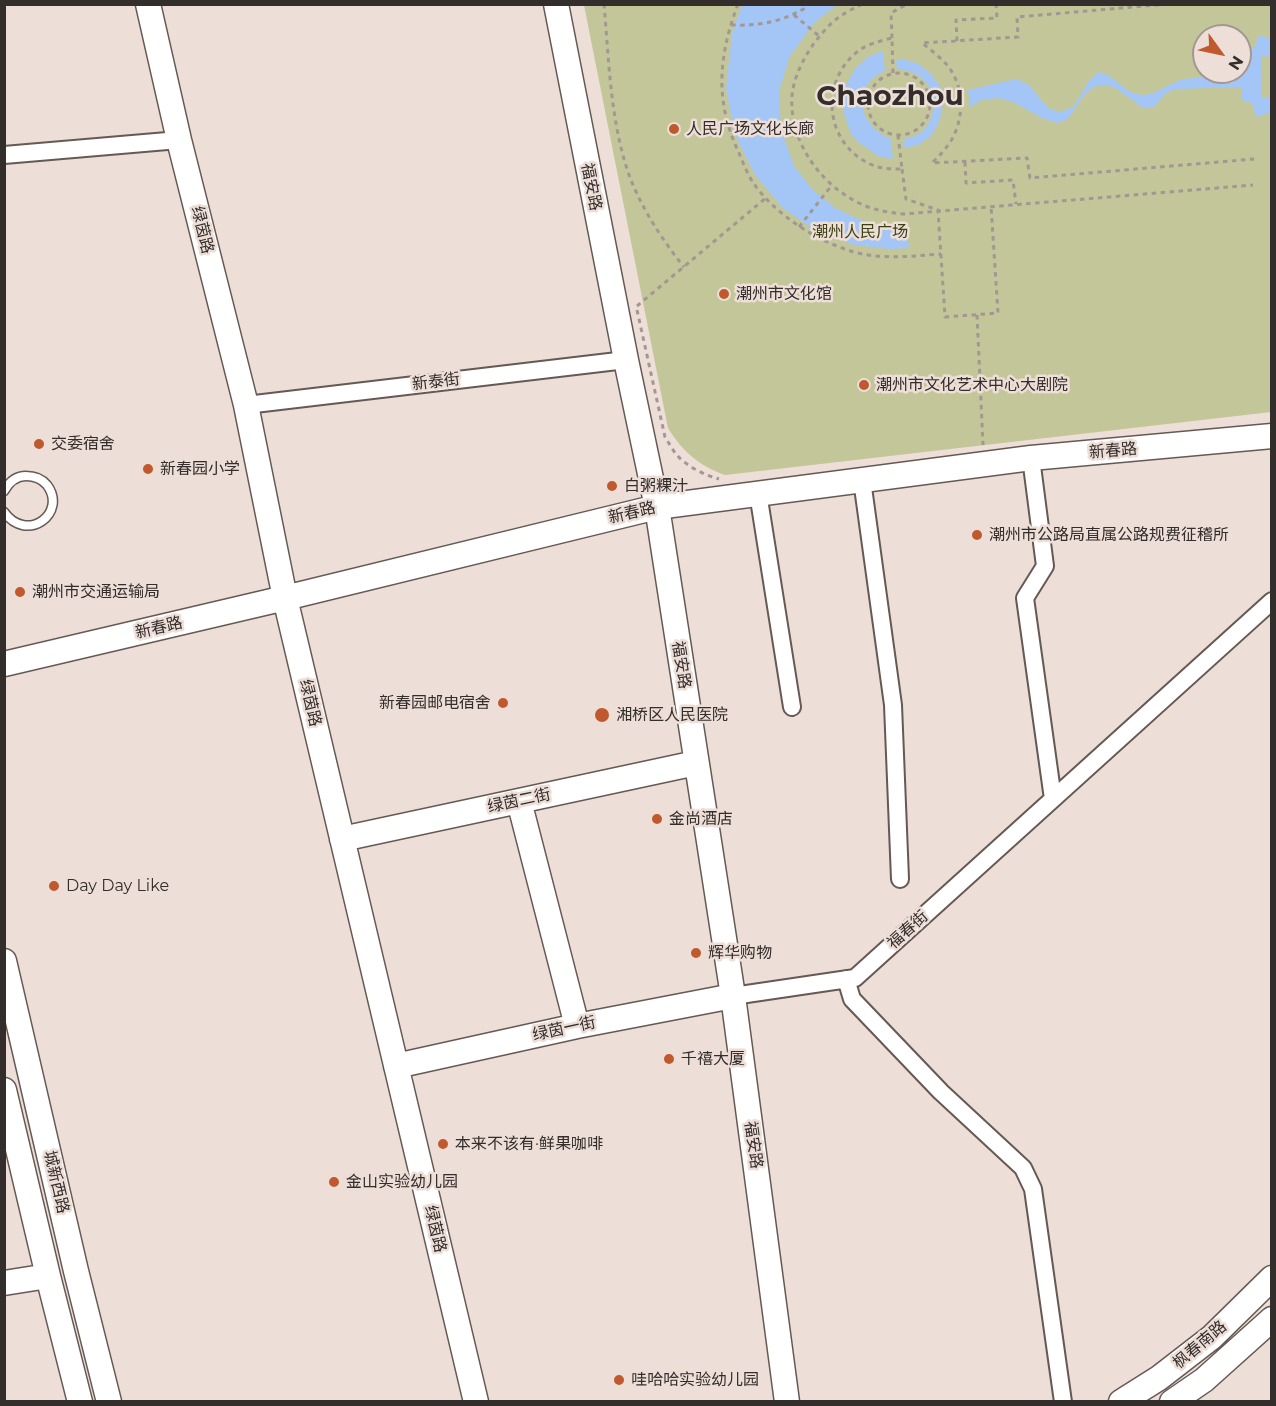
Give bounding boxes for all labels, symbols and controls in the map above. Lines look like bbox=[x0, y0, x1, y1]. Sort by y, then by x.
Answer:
north arrow bbox=[1192, 24, 1252, 84]
text: N bbox=[1224, 52, 1247, 74]
district label: Chaozhou bbox=[816, 80, 964, 114]
place label: 人民广场文化长廊 bbox=[686, 119, 814, 139]
marker: 人民广场文化长廊 bbox=[667, 122, 681, 136]
street label: 福安路 bbox=[577, 162, 605, 212]
street label: 绿茵路 bbox=[187, 204, 217, 256]
park label: 潮州人民广场 bbox=[812, 222, 908, 242]
place label: 潮州市文化馆 bbox=[736, 284, 832, 304]
marker: 潮州市文化馆 bbox=[717, 287, 731, 301]
street label: 新泰街 bbox=[411, 370, 461, 394]
place label: 潮州市文化艺术中心大剧院 bbox=[876, 375, 1068, 395]
marker: 潮州市文化艺术中心大剧院 bbox=[857, 378, 871, 392]
place label: 交委宿舍 bbox=[51, 434, 115, 454]
marker: 交委宿舍 bbox=[32, 437, 46, 451]
street label: 新春路 bbox=[1088, 439, 1138, 463]
place label: 新春园小学 bbox=[160, 459, 240, 479]
marker: 新春园小学 bbox=[141, 462, 155, 476]
place label: 白粥粿汁 bbox=[624, 476, 688, 496]
marker: 白粥粿汁 bbox=[605, 479, 619, 493]
street label: 新春路 bbox=[606, 498, 658, 528]
place label: 潮州市公路局直属公路规费征稽所 bbox=[989, 525, 1229, 545]
marker: 潮州市公路局直属公路规费征稽所 bbox=[970, 528, 984, 542]
place label: 潮州市交通运输局 bbox=[32, 582, 160, 602]
marker: 潮州市交通运输局 bbox=[13, 585, 27, 599]
street label: 新春路 bbox=[133, 613, 185, 643]
street label: 福安路 bbox=[668, 640, 694, 690]
street label: 绿茵路 bbox=[295, 677, 325, 729]
place label: 新春园邮电宿舍 bbox=[379, 693, 491, 713]
marker: 新春园邮电宿舍 bbox=[496, 696, 510, 710]
place label: 湘桥区人民医院 bbox=[616, 705, 728, 725]
marker: 湘桥区人民医院 bbox=[593, 706, 611, 724]
street label: 绿茵二街 bbox=[486, 785, 552, 817]
place label: 金尚酒店 bbox=[669, 809, 733, 829]
marker: 金尚酒店 bbox=[650, 812, 664, 826]
place label: Day Day Like bbox=[66, 876, 169, 896]
marker: Day Day Like bbox=[47, 879, 61, 893]
street label: 福春街 bbox=[884, 907, 932, 953]
place label: 辉华购物 bbox=[708, 943, 772, 963]
marker: 辉华购物 bbox=[689, 946, 703, 960]
street label: 绿茵一街 bbox=[531, 1013, 597, 1045]
place label: 千禧大厦 bbox=[681, 1049, 745, 1069]
marker: 千禧大厦 bbox=[662, 1052, 676, 1066]
street label: 福安路 bbox=[740, 1120, 766, 1170]
place label: 本来不该有·鲜果咖啡 bbox=[455, 1134, 603, 1154]
marker: 本来不该有·鲜果咖啡 bbox=[436, 1137, 450, 1151]
street label: 城新西路 bbox=[39, 1149, 73, 1215]
place label: 金山实验幼儿园 bbox=[346, 1172, 458, 1192]
marker: 金山实验幼儿园 bbox=[327, 1175, 341, 1189]
street label: 绿茵路 bbox=[420, 1203, 450, 1255]
street label: 枫春南路 bbox=[1169, 1317, 1231, 1373]
place label: 哇哈哈实验幼儿园 bbox=[631, 1370, 759, 1390]
marker: 哇哈哈实验幼儿园 bbox=[612, 1373, 626, 1387]

